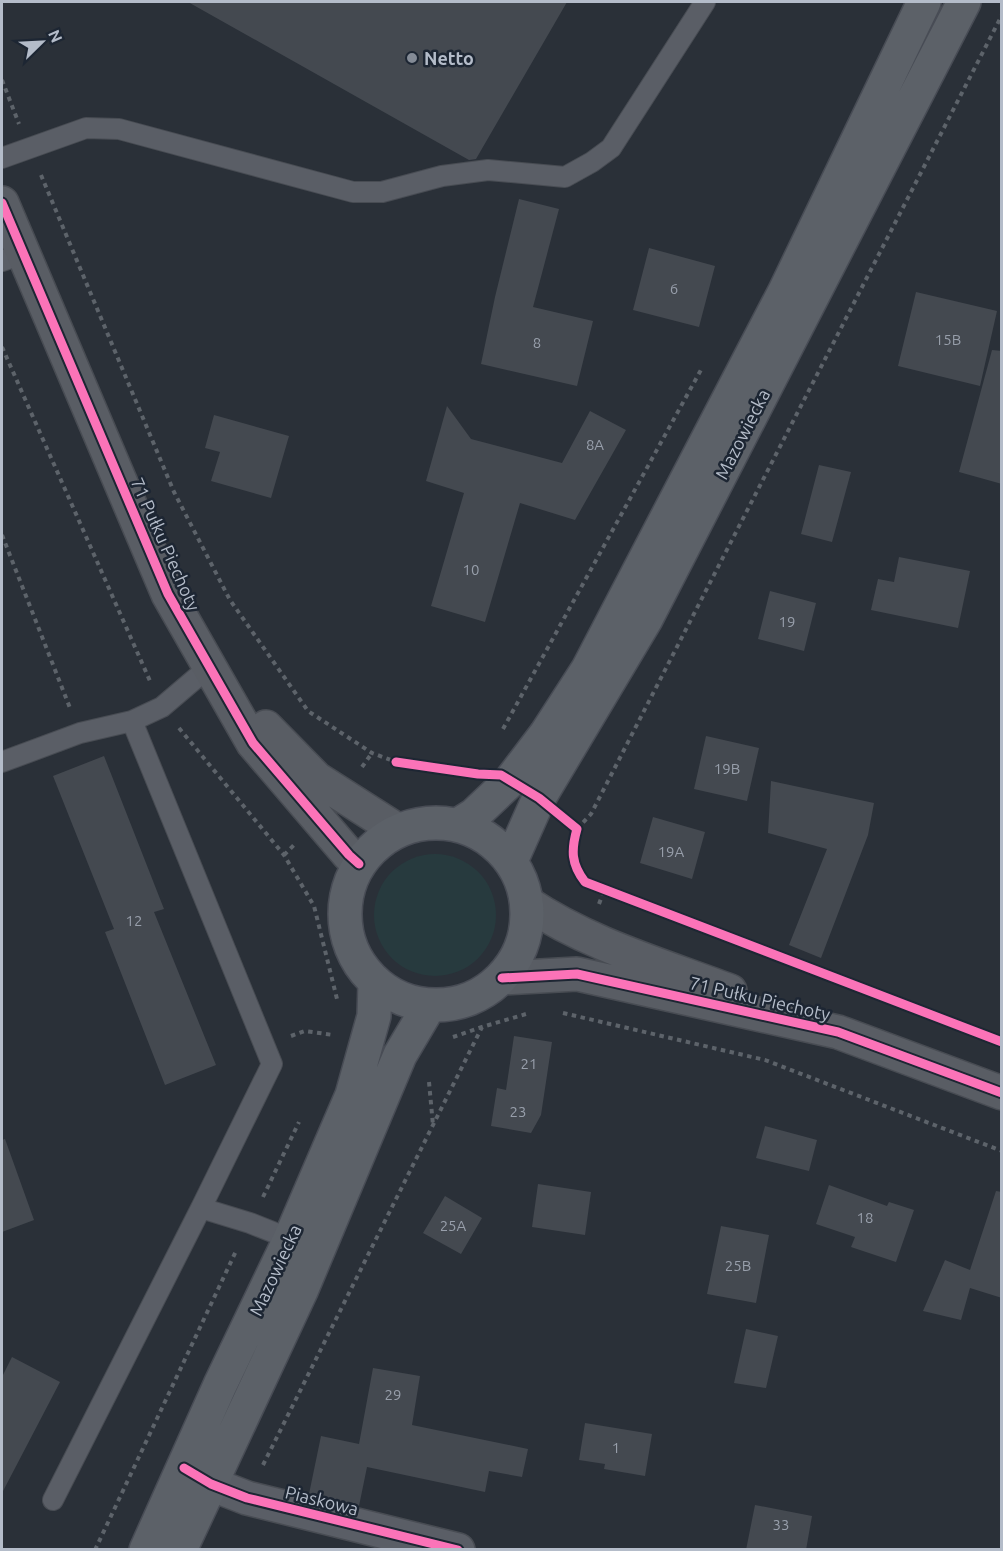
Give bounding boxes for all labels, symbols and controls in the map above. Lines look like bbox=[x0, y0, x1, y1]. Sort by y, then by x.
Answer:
north arrow bbox=[12, 12, 72, 72]
text: N bbox=[45, 27, 66, 45]
place label: Netto bbox=[424, 48, 474, 68]
marker: Netto bbox=[405, 51, 419, 65]
house number: 6 bbox=[670, 280, 678, 297]
house number: 15B bbox=[935, 331, 961, 348]
house number: 8 bbox=[533, 334, 541, 351]
street label: Mazowiecka bbox=[711, 386, 773, 482]
house number: 8A bbox=[586, 436, 604, 453]
street label: 71 Pułku Piechoty bbox=[128, 474, 205, 614]
house number: 10 bbox=[463, 561, 479, 578]
house number: 19 bbox=[779, 613, 795, 630]
house number: 19B bbox=[714, 760, 740, 777]
house number: 19A bbox=[658, 843, 685, 860]
house number: 12 bbox=[126, 912, 142, 929]
street label: 71 Pułku Piechoty bbox=[688, 972, 833, 1024]
house number: 21 bbox=[521, 1055, 537, 1072]
house number: 23 bbox=[510, 1103, 526, 1120]
house number: 18 bbox=[857, 1209, 873, 1226]
house number: 25A bbox=[440, 1217, 467, 1234]
street label: Mazowiecka bbox=[245, 1221, 305, 1319]
house number: 25B bbox=[725, 1257, 751, 1274]
house number: 29 bbox=[385, 1386, 401, 1403]
house number: 1 bbox=[612, 1439, 620, 1456]
street label: Piaskowa bbox=[283, 1481, 361, 1519]
house number: 33 bbox=[773, 1516, 789, 1533]

